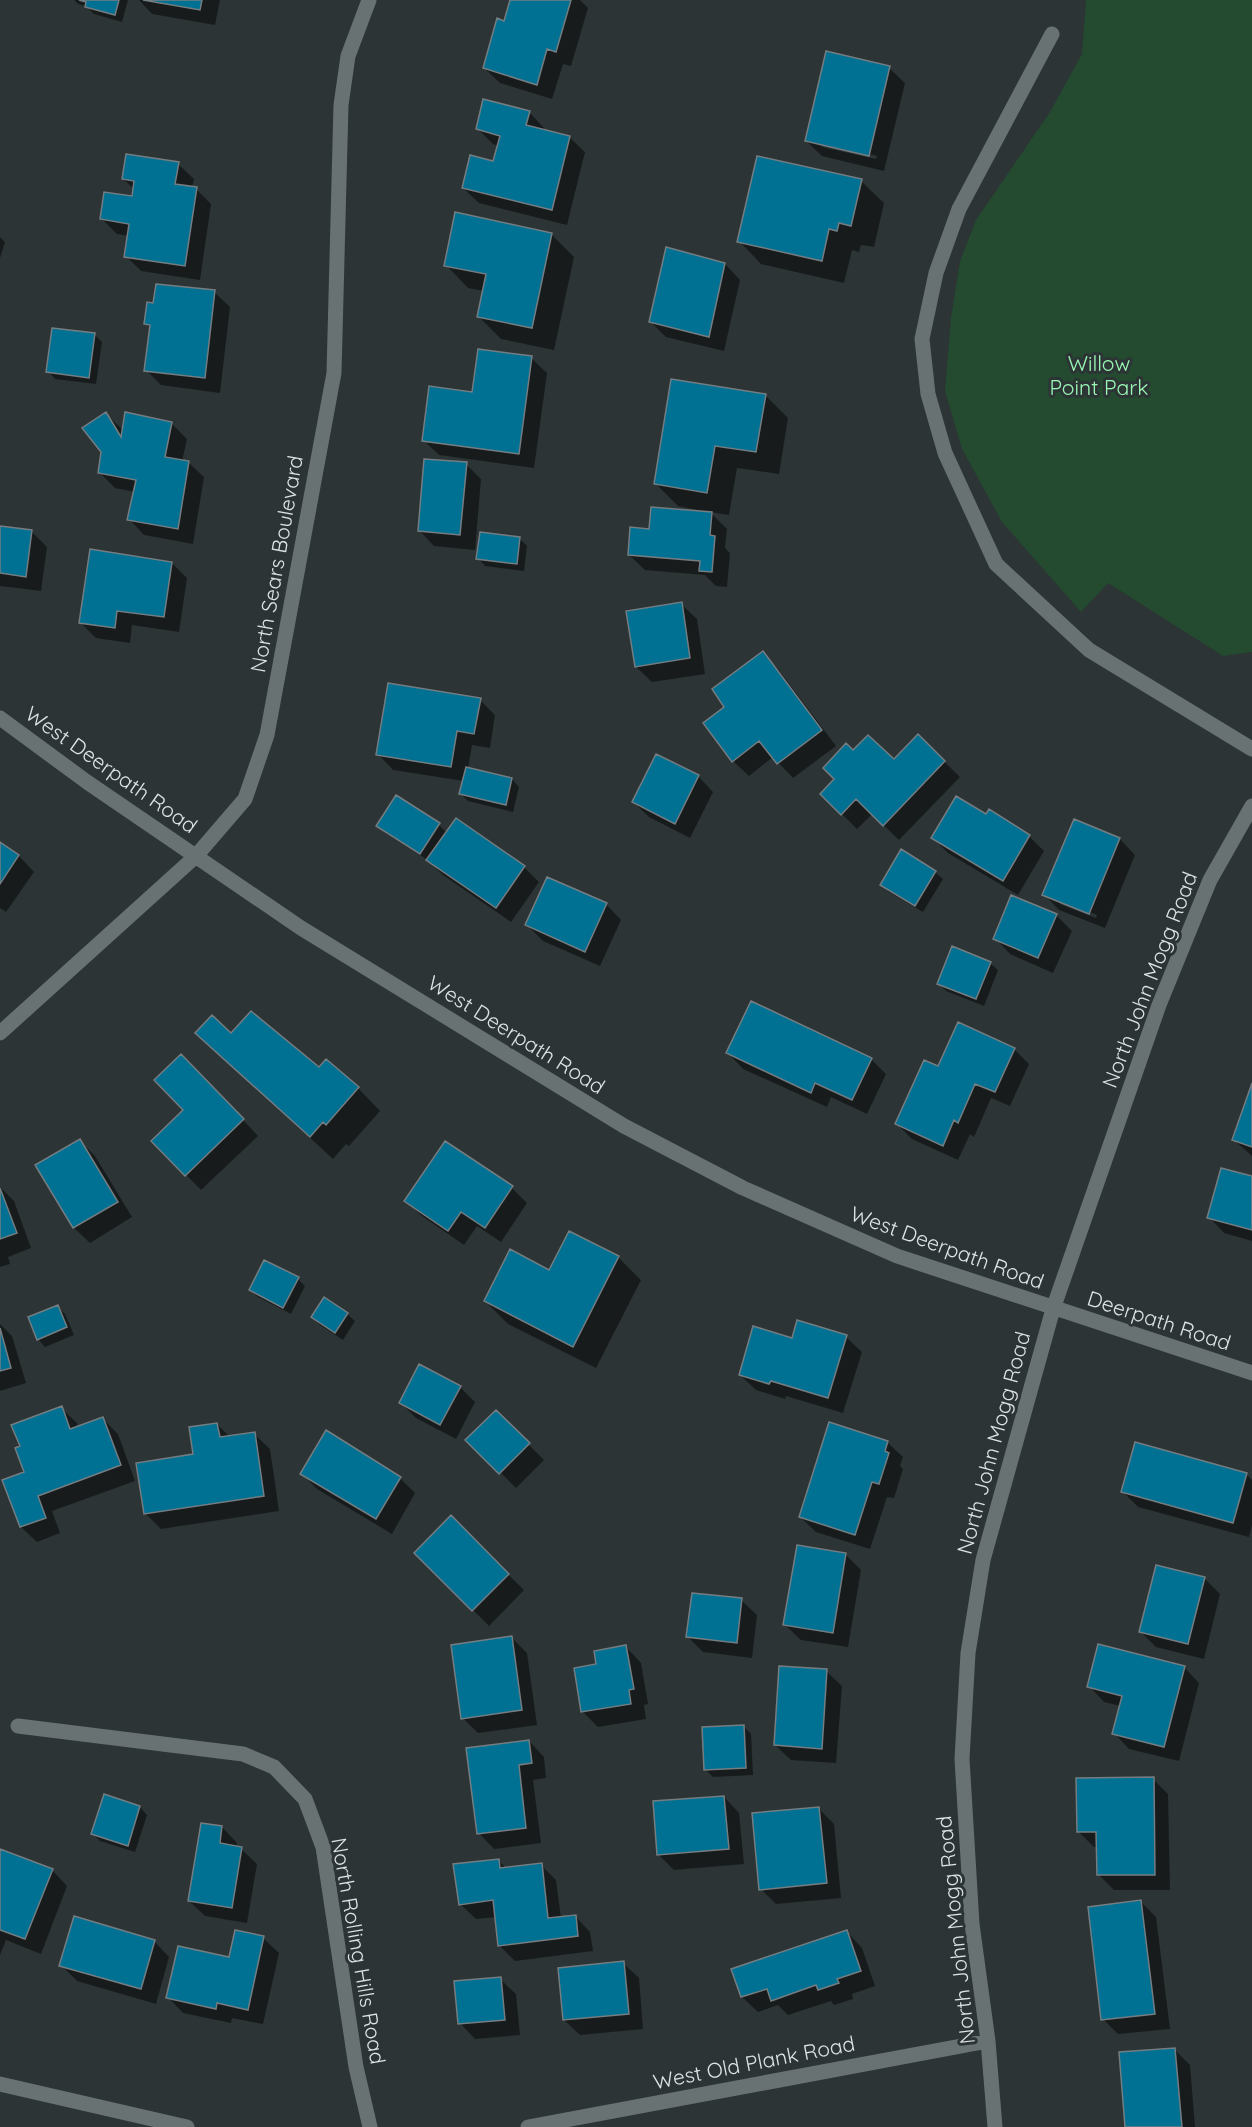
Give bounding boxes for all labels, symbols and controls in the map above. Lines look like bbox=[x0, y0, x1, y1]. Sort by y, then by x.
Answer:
park label: Willow Point Park bbox=[1050, 350, 1148, 400]
street label: North Sears Boulevard bbox=[244, 453, 308, 674]
street label: West Deerpath Road bbox=[21, 700, 203, 838]
street label: North John Mogg Road bbox=[1096, 868, 1202, 1091]
street label: West Deerpath Road bbox=[423, 969, 610, 1099]
street label: West Deerpath Road bbox=[847, 1200, 1048, 1294]
street label: Deerpath Road bbox=[1084, 1285, 1234, 1355]
street label: North John Mogg Road bbox=[951, 1329, 1035, 1557]
street label: North John Mogg Road bbox=[930, 1815, 980, 2046]
street label: North Rolling Hills Road bbox=[326, 1836, 392, 2066]
street label: West Old Plank Road bbox=[651, 2030, 857, 2094]

